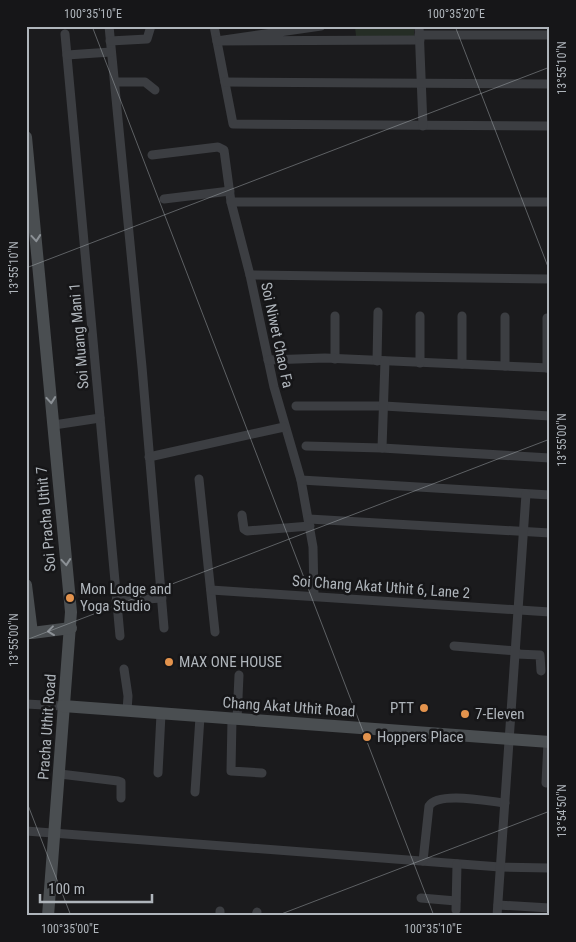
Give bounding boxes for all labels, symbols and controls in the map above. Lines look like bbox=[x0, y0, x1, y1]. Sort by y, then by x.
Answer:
text: 100°35'10"E bbox=[64, 7, 122, 21]
text: 100°35'20"E bbox=[427, 7, 485, 21]
text: 13°55'10"N bbox=[555, 41, 569, 95]
one-way arrow bbox=[30, 234, 41, 242]
text: 13°55'10"N bbox=[7, 241, 21, 295]
street label: Soi Niwet Chao Fa bbox=[257, 280, 297, 390]
street label: Soi Muang Mani 1 bbox=[65, 282, 93, 390]
one-way arrow bbox=[45, 396, 56, 404]
text: 13°55'00"N bbox=[555, 413, 569, 467]
street label: Soi Pracha Uthit 7 bbox=[32, 466, 60, 572]
one-way arrow bbox=[61, 558, 72, 566]
street label: Soi Chang Akat Uthit 6, Lane 2 bbox=[291, 572, 471, 602]
place label: Mon Lodge and Yoga Studio bbox=[80, 580, 171, 615]
marker: Mon Lodge and Yoga Studio bbox=[64, 592, 76, 604]
text: 13°55'00"N bbox=[7, 613, 21, 667]
one-way arrow bbox=[47, 625, 55, 636]
place label: MAX ONE HOUSE bbox=[179, 653, 282, 671]
marker: MAX ONE HOUSE bbox=[163, 656, 175, 668]
street label: Pracha Uthit Road bbox=[34, 673, 60, 781]
street label: Chang Akat Uthit Road bbox=[222, 693, 356, 721]
place label: PTT bbox=[390, 699, 414, 717]
marker: PTT bbox=[418, 702, 430, 714]
place label: 7-Eleven bbox=[475, 705, 525, 723]
marker: 7-Eleven bbox=[459, 708, 471, 720]
place label: Hoppers Place bbox=[377, 728, 463, 746]
marker: Hoppers Place bbox=[361, 731, 373, 743]
text: 13°54'50"N bbox=[555, 784, 569, 838]
scale bar bbox=[40, 872, 152, 904]
text: 100 m bbox=[48, 880, 85, 898]
text: 100°35'00"E bbox=[41, 922, 99, 936]
text: 100°35'10"E bbox=[404, 922, 462, 936]

